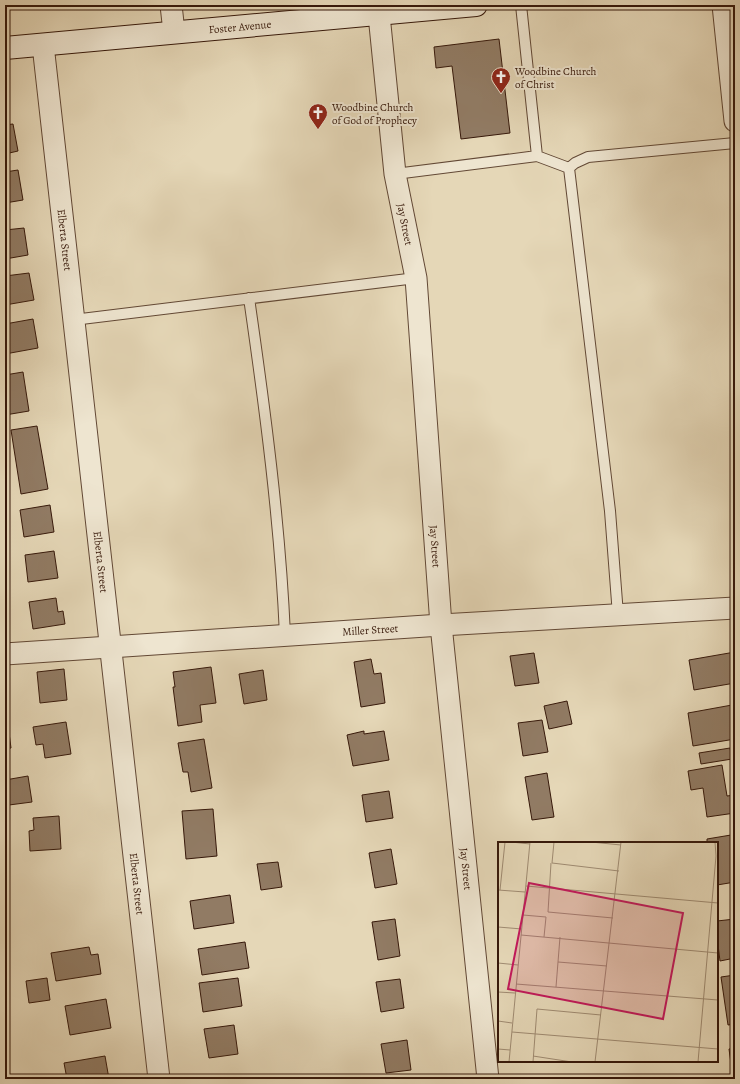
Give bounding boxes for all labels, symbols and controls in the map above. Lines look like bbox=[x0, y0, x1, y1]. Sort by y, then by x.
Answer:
street label: Foster Avenue bbox=[208, 16, 272, 37]
place label: Woodbine Church of Christ bbox=[514, 64, 597, 92]
church icon: Woodbine Church of Christ bbox=[490, 66, 512, 94]
place label: Woodbine Church of God of Prophecy bbox=[331, 100, 417, 128]
church icon: Woodbine Church of God of Prophecy bbox=[307, 102, 329, 130]
street label: Jay Street bbox=[394, 202, 417, 247]
street label: Elberta Street bbox=[54, 208, 76, 272]
street label: Jay Street bbox=[426, 525, 444, 568]
street label: Elberta Street bbox=[90, 530, 112, 594]
street label: Miller Street bbox=[342, 620, 399, 639]
inset map bbox=[498, 842, 718, 1062]
street label: Jay Street bbox=[457, 847, 476, 891]
street label: Elberta Street bbox=[126, 852, 148, 916]

